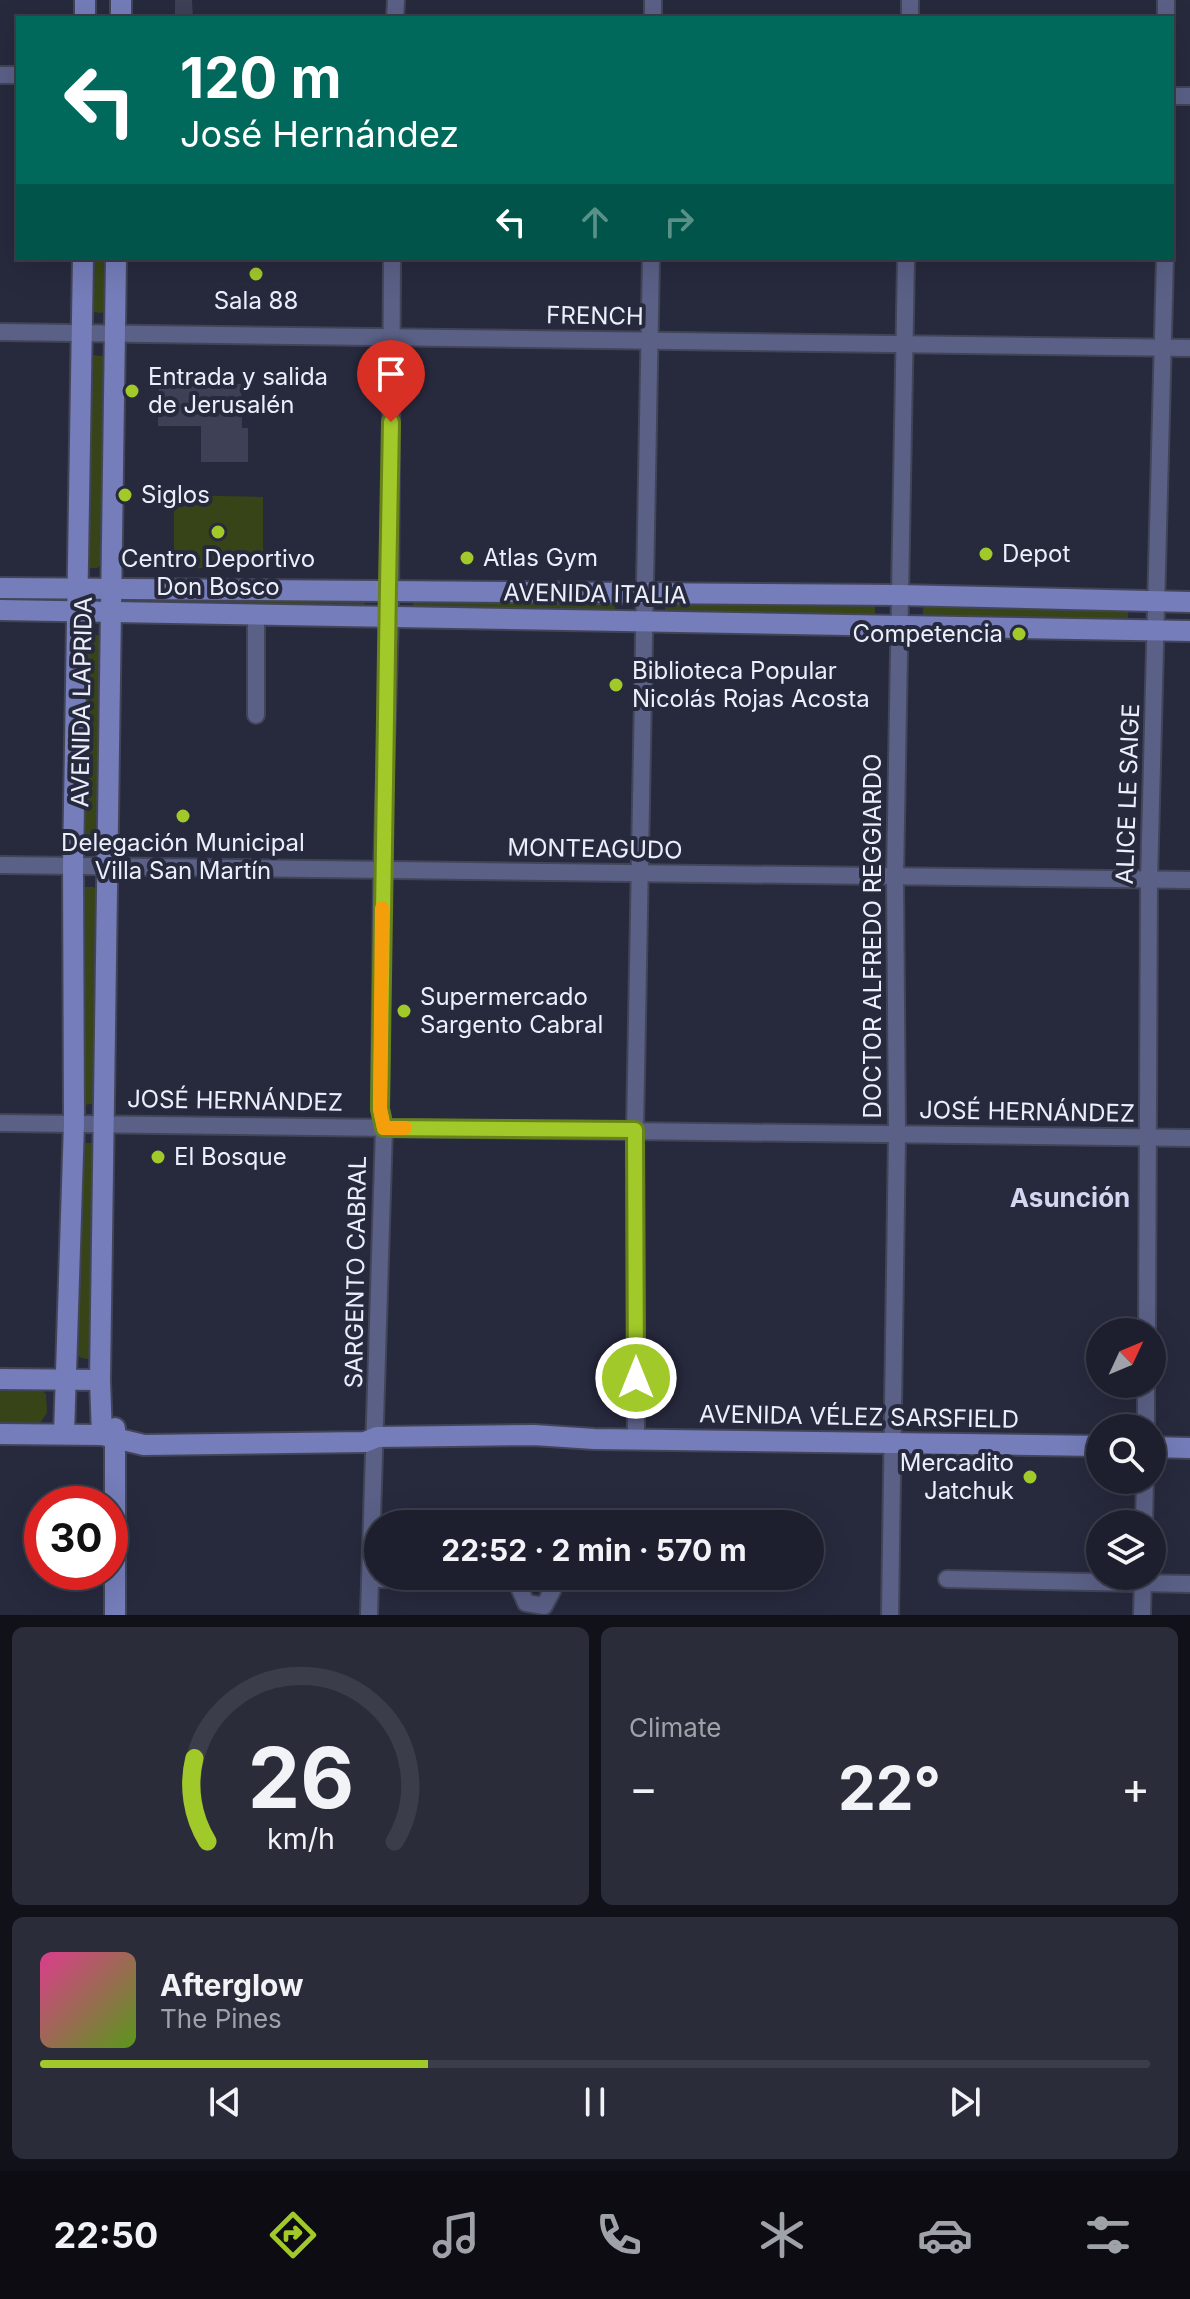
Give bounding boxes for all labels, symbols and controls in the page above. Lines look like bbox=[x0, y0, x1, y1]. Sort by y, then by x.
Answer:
text: 120 m bbox=[180, 44, 342, 112]
icon: left bbox=[48, 48, 152, 152]
text: José Hernández bbox=[180, 112, 459, 156]
icon: left bbox=[489, 200, 533, 244]
icon: ahead bbox=[573, 200, 617, 244]
icon: right bbox=[657, 200, 701, 244]
marker: Sala 88 bbox=[247, 265, 265, 283]
place label: Sala 88 bbox=[214, 286, 298, 315]
street label: FRENCH bbox=[546, 300, 644, 331]
pin bbox=[357, 340, 425, 422]
icon: arrive bbox=[369, 352, 413, 396]
place label: Entrada y salida de Jerusalén bbox=[148, 362, 328, 419]
marker: Entrada y salida de Jerusalén bbox=[123, 382, 141, 400]
place label: Siglos bbox=[141, 480, 210, 509]
marker: Siglos bbox=[116, 486, 134, 504]
marker: Centro Deportivo Don Bosco bbox=[209, 523, 227, 541]
place label: Depot bbox=[1002, 539, 1070, 568]
place label: Atlas Gym bbox=[483, 543, 598, 572]
place label: Centro Deportivo Don Bosco bbox=[121, 544, 315, 601]
marker: Depot bbox=[977, 545, 995, 563]
marker: Atlas Gym bbox=[458, 549, 476, 567]
street label: AVENIDA ITALIA bbox=[503, 577, 687, 610]
street label: AVENIDA LAPRIDA bbox=[65, 596, 98, 808]
place label: Competencia bbox=[853, 619, 1003, 648]
marker: Competencia bbox=[1010, 625, 1028, 643]
place label: Biblioteca Popular Nicolás Rojas Acosta bbox=[632, 656, 870, 713]
marker: Biblioteca Popular Nicolás Rojas Acosta bbox=[607, 676, 625, 694]
street label: ALICE LE SAIGE bbox=[1110, 703, 1145, 885]
street label: DOCTOR ALFREDO REGGIARDO bbox=[858, 754, 887, 1118]
marker: Delegación Municipal Villa San Martín bbox=[174, 807, 192, 825]
place label: Delegación Municipal Villa San Martín bbox=[61, 828, 305, 885]
street label: MONTEAGUDO bbox=[507, 832, 683, 865]
place label: Supermercado Sargento Cabral bbox=[420, 982, 603, 1039]
marker: Supermercado Sargento Cabral bbox=[395, 1002, 413, 1020]
street label: JOSÉ HERNÁNDEZ bbox=[127, 1083, 343, 1117]
street label: JOSÉ HERNÁNDEZ bbox=[919, 1094, 1135, 1128]
place label: El Bosque bbox=[174, 1142, 287, 1171]
marker: El Bosque bbox=[149, 1148, 167, 1166]
street label: SARGENTO CABRAL bbox=[339, 1155, 372, 1389]
district label: Asunción bbox=[1010, 1182, 1130, 1213]
north arrow bbox=[1086, 1318, 1166, 1398]
map controls bbox=[1086, 1318, 1166, 1590]
position arrow bbox=[594, 1336, 678, 1420]
street label: AVENIDA VÉLEZ SARSFIELD bbox=[699, 1398, 1019, 1434]
button: search bbox=[1086, 1414, 1166, 1494]
place label: Mercadito Jatchuk bbox=[900, 1448, 1014, 1505]
marker: Mercadito Jatchuk bbox=[1021, 1468, 1039, 1486]
speed limit sign: 30 bbox=[24, 1486, 128, 1590]
button: layers bbox=[1086, 1510, 1166, 1590]
text: 22:52 · 2 min · 570 m bbox=[441, 1532, 747, 1568]
text: Climate bbox=[629, 1712, 721, 1743]
text: 26 bbox=[247, 1727, 354, 1828]
text: 22° bbox=[838, 1752, 941, 1824]
text: − bbox=[629, 1761, 658, 1815]
text: + bbox=[1121, 1761, 1150, 1815]
text: km/h bbox=[267, 1821, 334, 1856]
text: Afterglow bbox=[160, 1967, 304, 2003]
text: The Pines bbox=[160, 2003, 282, 2034]
icon: previous bbox=[203, 2080, 247, 2124]
icon: pause bbox=[573, 2080, 617, 2124]
icon: next bbox=[943, 2080, 987, 2124]
icon: directions bbox=[265, 2207, 321, 2263]
icon: music bbox=[428, 2207, 484, 2263]
icon: phone bbox=[591, 2207, 647, 2263]
icon: climate bbox=[754, 2207, 810, 2263]
icon: car bbox=[917, 2207, 973, 2263]
icon: filters bbox=[1080, 2207, 1136, 2263]
text: 22:50 bbox=[54, 2213, 158, 2257]

